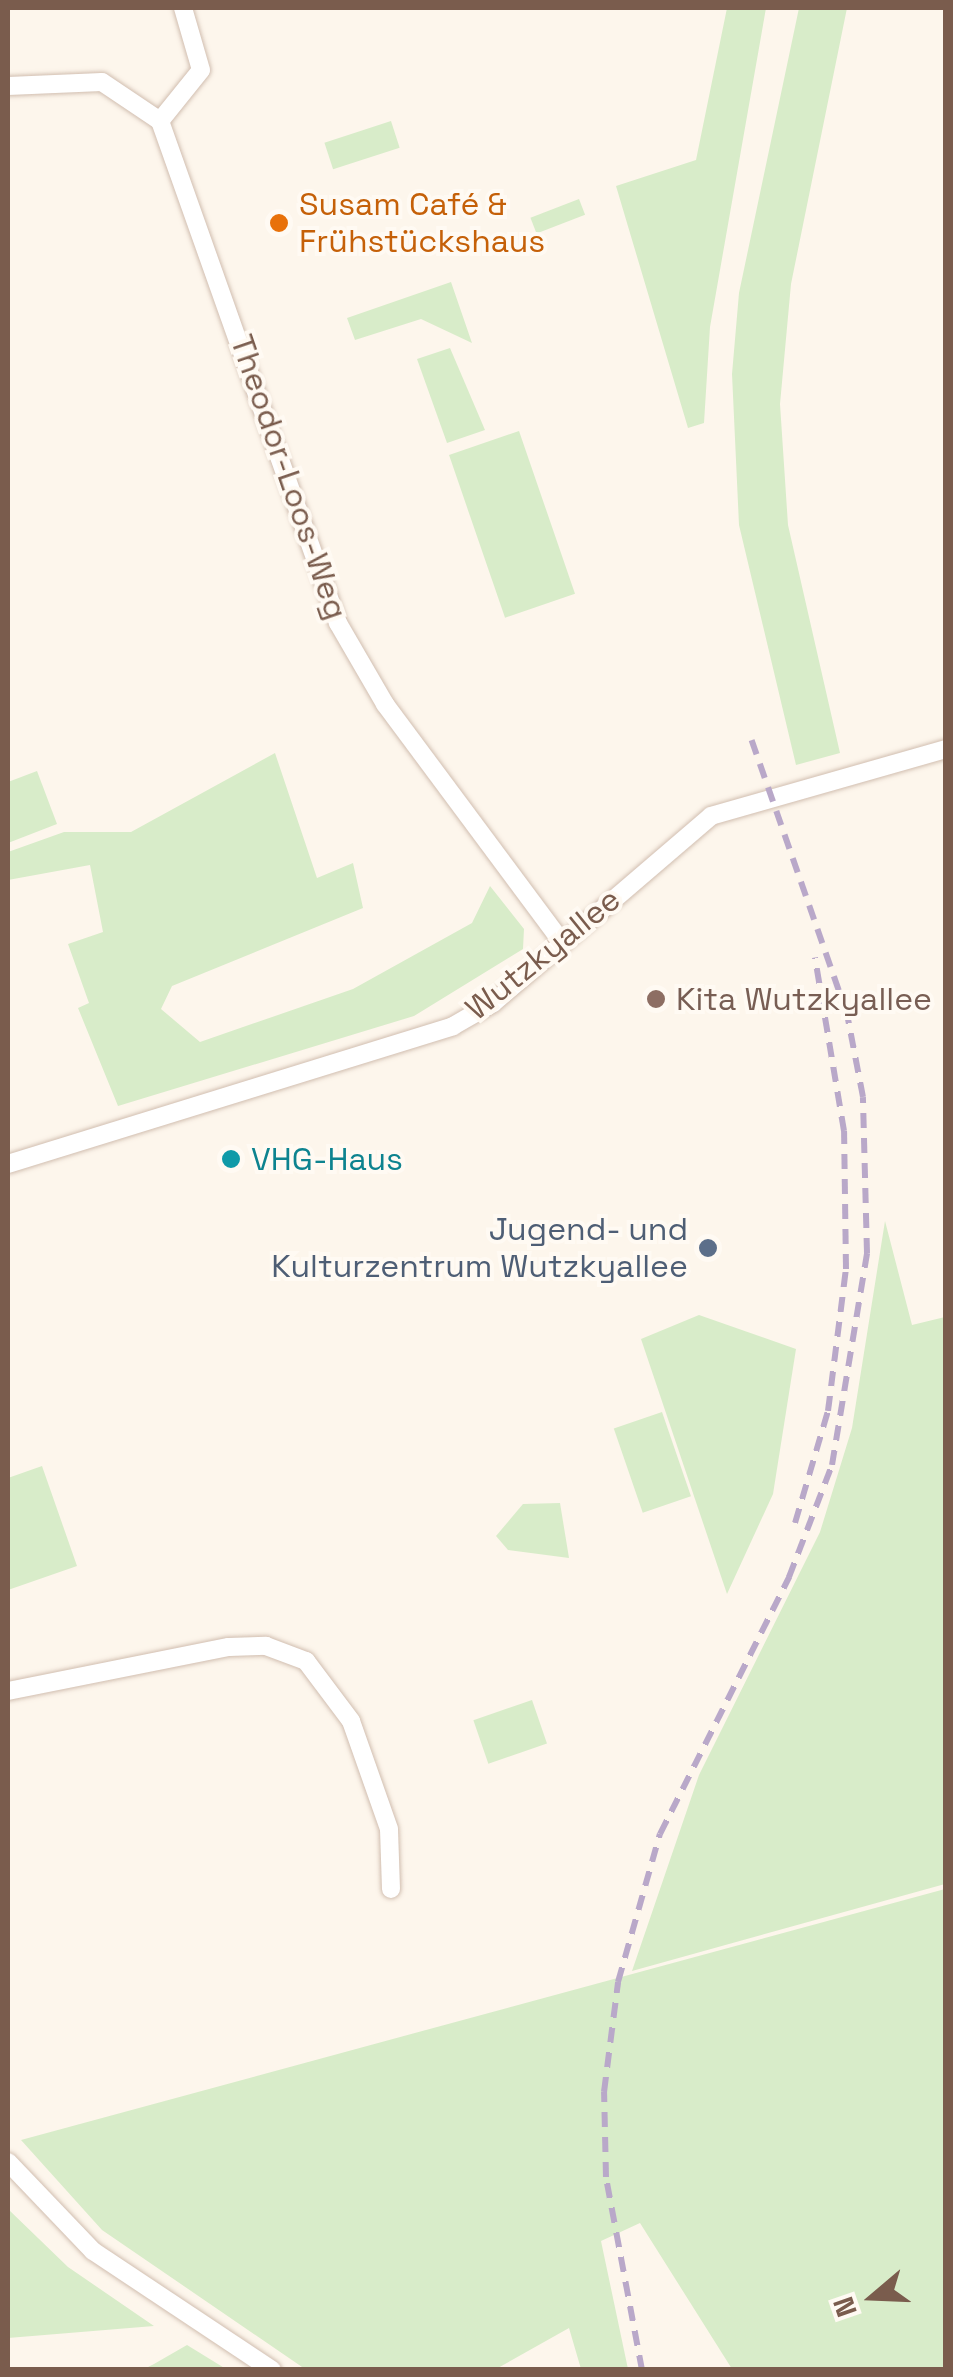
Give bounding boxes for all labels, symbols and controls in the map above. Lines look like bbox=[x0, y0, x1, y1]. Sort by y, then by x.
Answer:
place label: Susam Café & Frühstückshaus bbox=[299, 186, 545, 261]
marker: Susam Café & Frühstückshaus bbox=[268, 212, 290, 234]
street label: Theodor-Loos-Weg bbox=[222, 330, 356, 624]
street label: Wutzkyallee bbox=[458, 880, 628, 1028]
place label: Kita Wutzkyallee bbox=[676, 980, 932, 1018]
marker: Kita Wutzkyallee bbox=[645, 988, 667, 1010]
place label: VHG-Haus bbox=[251, 1140, 403, 1178]
marker: VHG-Haus bbox=[220, 1148, 242, 1170]
place label: Jugend- und Kulturzentrum Wutzkyallee bbox=[271, 1211, 688, 1286]
marker: Jugend- und Kulturzentrum Wutzkyallee bbox=[697, 1237, 719, 1259]
north arrow bbox=[823, 2247, 923, 2347]
text: N bbox=[825, 2292, 865, 2322]

